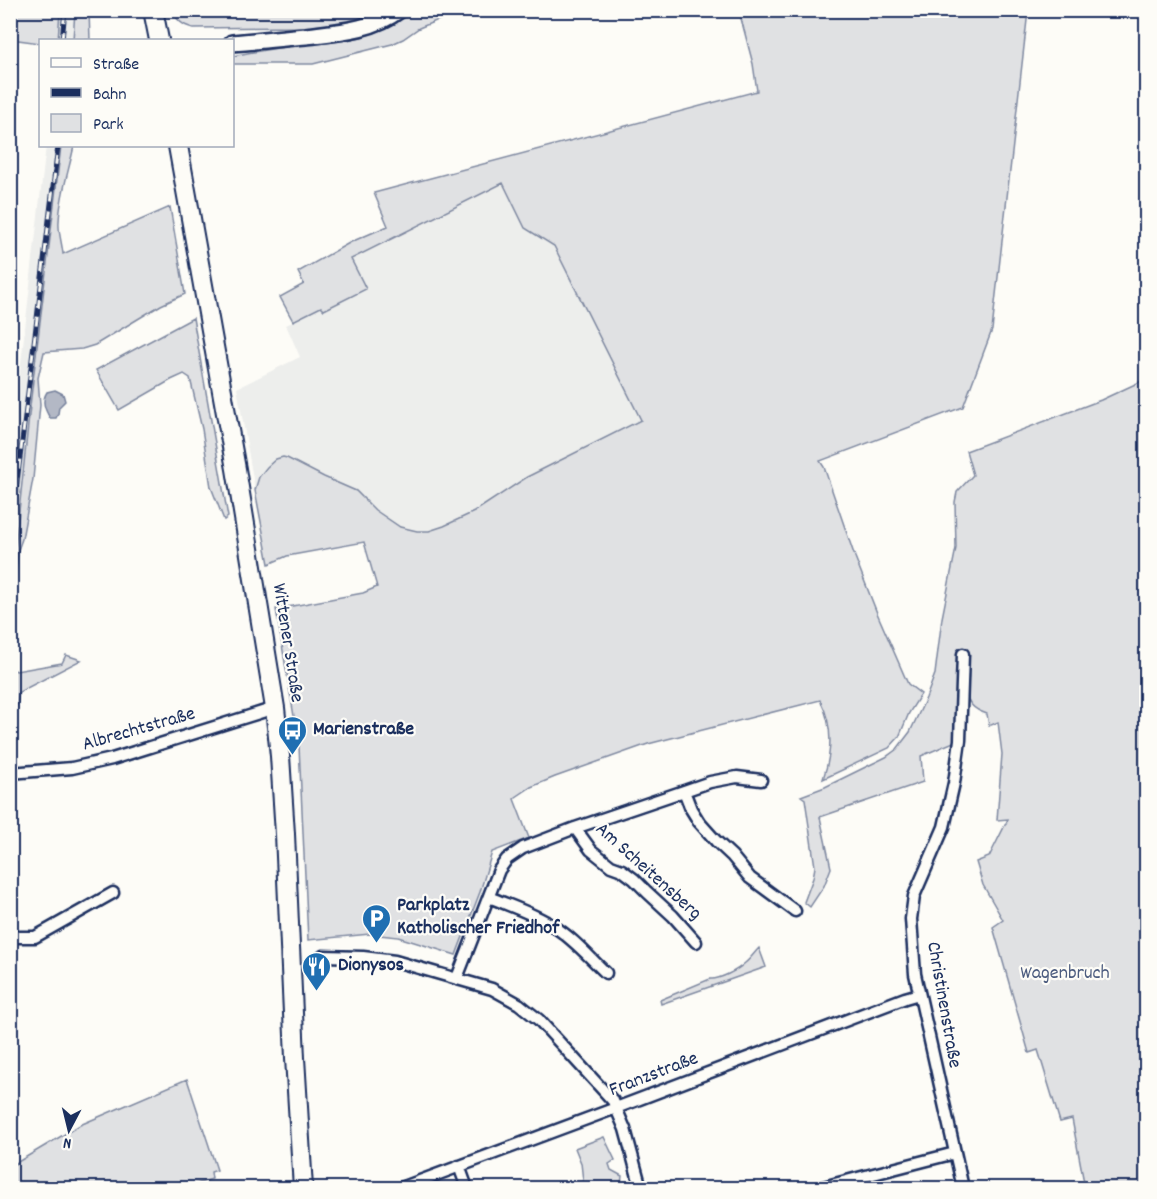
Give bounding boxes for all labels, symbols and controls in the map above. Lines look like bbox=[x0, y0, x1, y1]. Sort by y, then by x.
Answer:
legend bbox=[39, 39, 234, 147]
text: Straße bbox=[93, 53, 139, 78]
text: Bahn bbox=[93, 83, 127, 108]
text: Park bbox=[93, 113, 124, 138]
street label: Wittener Straße bbox=[264, 582, 310, 705]
street label: Albrechtstraße bbox=[79, 700, 199, 759]
bus stop icon: Marienstraße bbox=[276, 714, 308, 756]
place label: Marienstraße bbox=[313, 716, 414, 744]
street label: Am Scheitensberg bbox=[588, 816, 708, 928]
place label: Parkplatz Katholischer Friedhof bbox=[397, 892, 560, 943]
parking icon: Parkplatz Katholischer Friedhof bbox=[360, 902, 392, 944]
street label: Christinenstraße bbox=[918, 940, 968, 1071]
restaurant icon: Dionysos bbox=[301, 950, 333, 992]
place label: Dionysos bbox=[338, 952, 404, 980]
park label: Wagenbruch bbox=[1020, 960, 1110, 988]
street label: Franzstraße bbox=[605, 1045, 703, 1105]
north arrow bbox=[39, 1100, 99, 1160]
text: N bbox=[62, 1130, 73, 1154]

